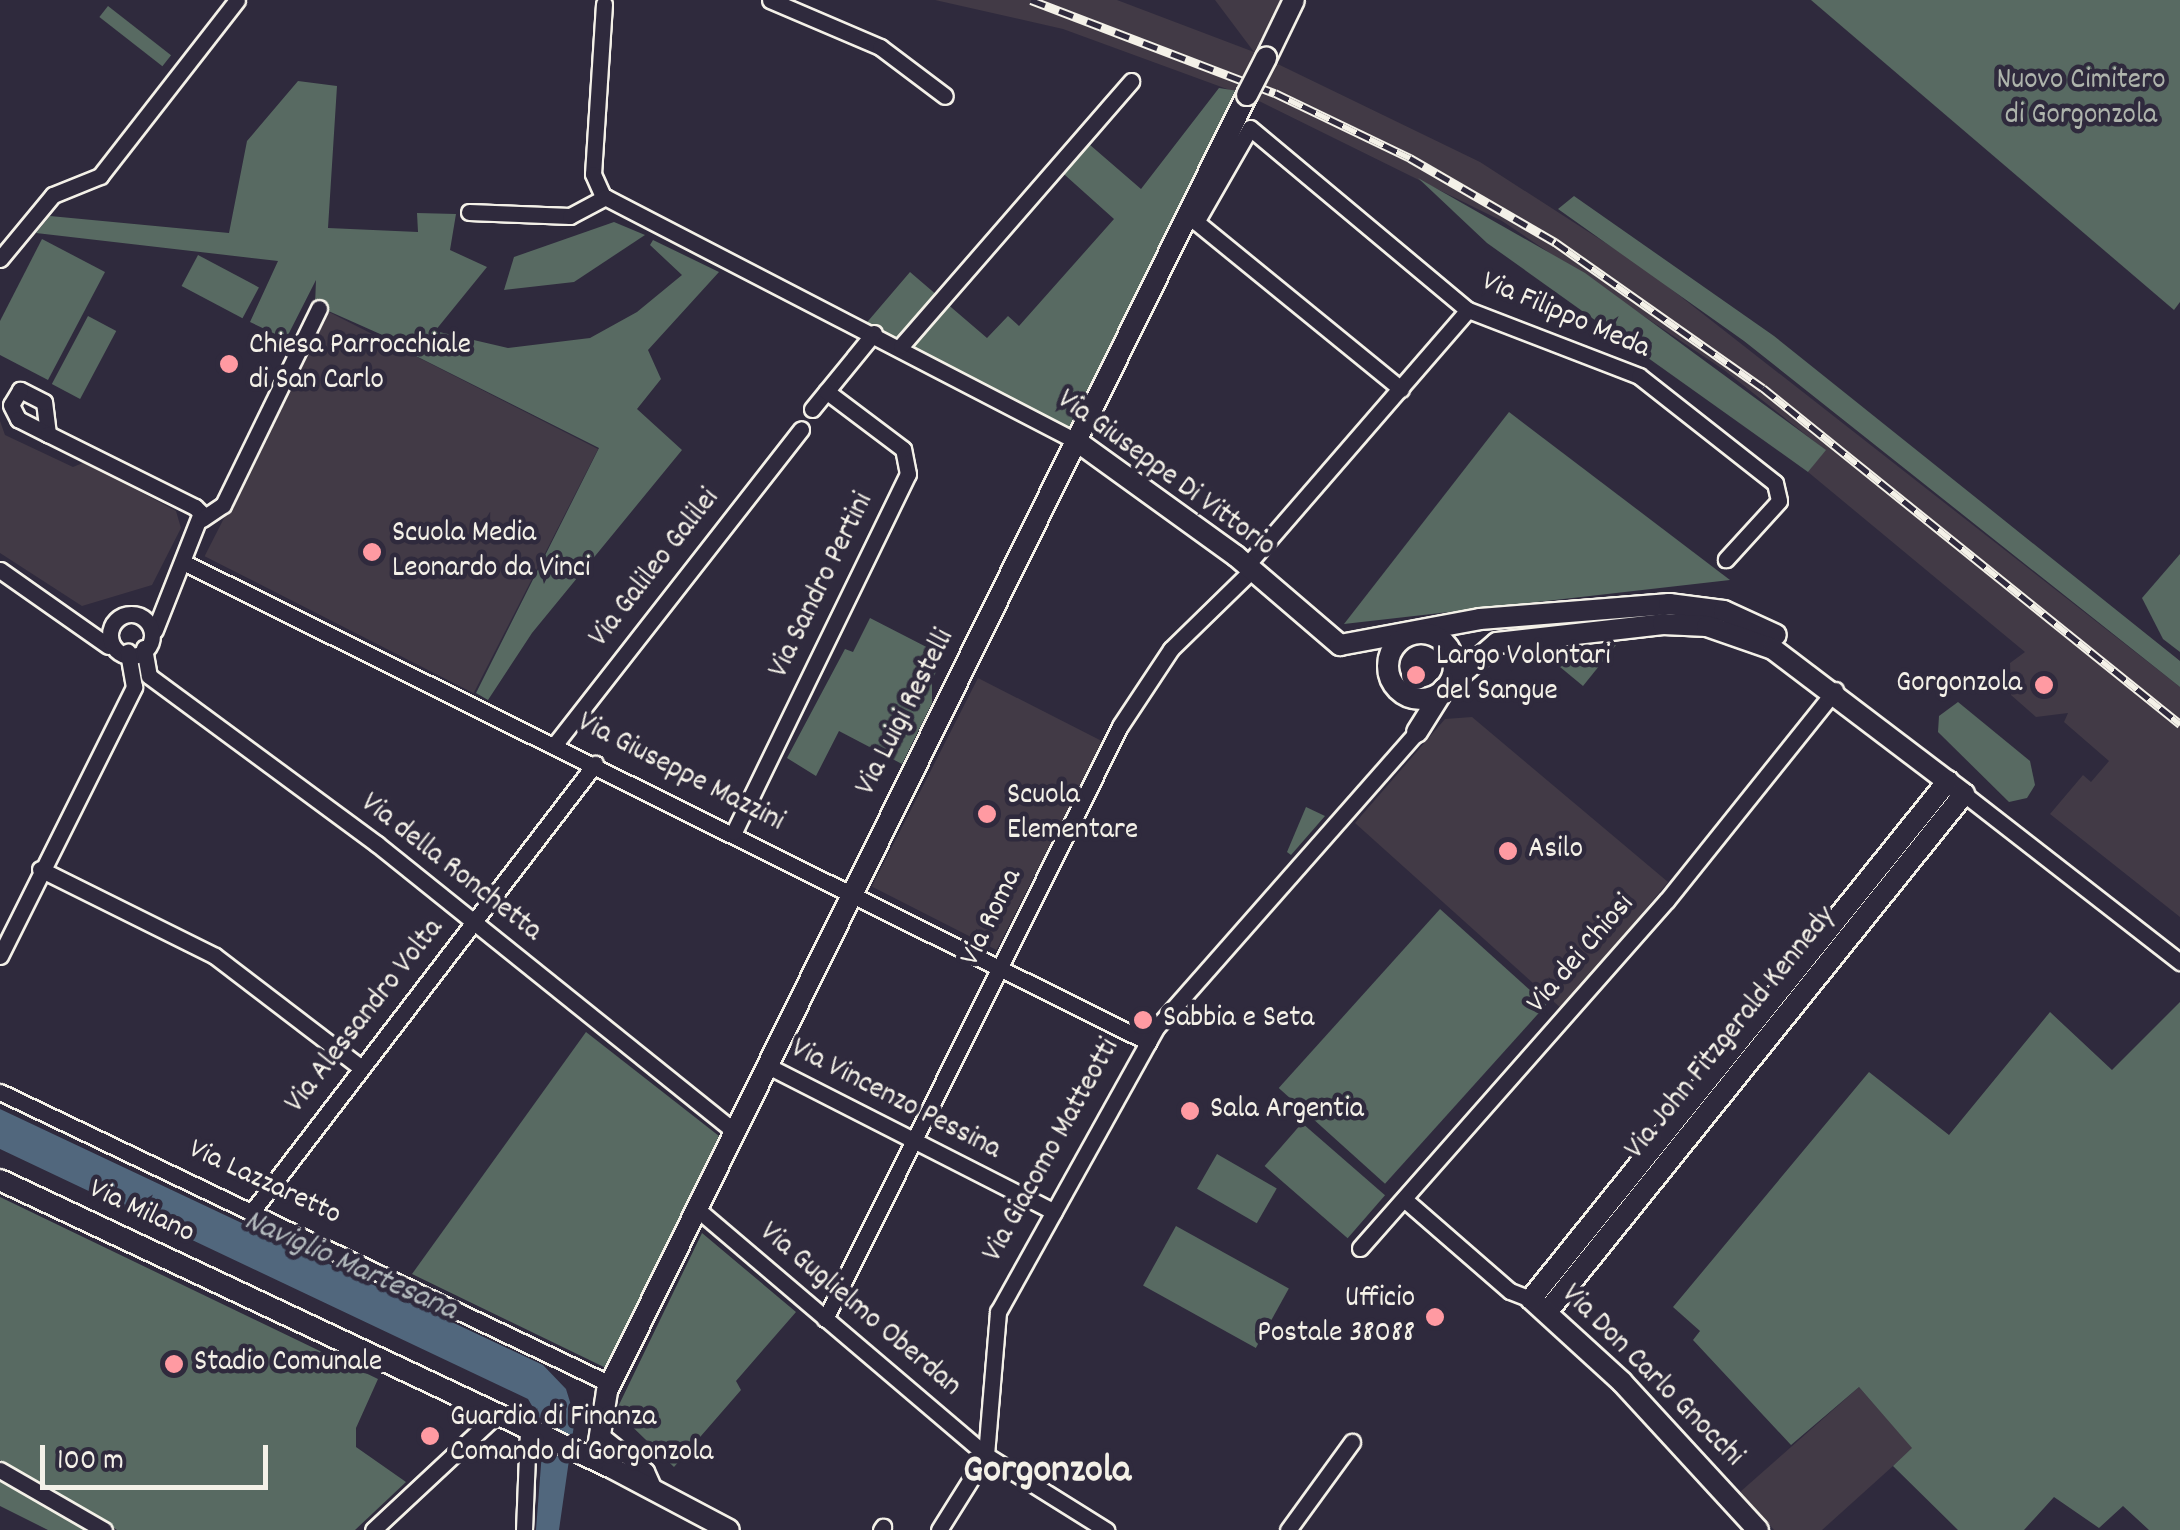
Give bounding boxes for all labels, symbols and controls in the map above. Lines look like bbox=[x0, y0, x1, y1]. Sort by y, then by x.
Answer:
park label: Nuovo Cimitero di Gorgonzola bbox=[1997, 64, 2165, 134]
street label: Via Filippo Meda bbox=[1476, 265, 1654, 369]
place label: Chiesa Parrocchiale di San Carlo bbox=[249, 329, 471, 400]
marker: Chiesa Parrocchiale di San Carlo bbox=[218, 353, 240, 375]
street label: Via Giuseppe Di Vittorio bbox=[1049, 384, 1281, 566]
street label: Via Galileo Galilei bbox=[583, 483, 729, 655]
street label: Via Sandro Pertini bbox=[763, 488, 883, 684]
place label: Scuola Media Leonardo da Vinci bbox=[392, 517, 591, 588]
marker: Scuola Media Leonardo da Vinci bbox=[361, 541, 383, 563]
street label: Via Luigi Restelli bbox=[850, 624, 964, 802]
place label: Largo Volontari del Sangue bbox=[1436, 640, 1611, 710]
marker: Largo Volontari del Sangue bbox=[1405, 664, 1427, 686]
place label: Gorgonzola bbox=[1896, 667, 2022, 703]
marker: Gorgonzola bbox=[2031, 672, 2057, 698]
street label: Via Giuseppe Mazzini bbox=[571, 706, 789, 842]
place label: Scuola Elementare bbox=[1007, 779, 1138, 850]
street label: Via della Ronchetta bbox=[352, 787, 548, 951]
marker: Scuola Elementare bbox=[976, 803, 998, 825]
place label: Asilo bbox=[1528, 833, 1583, 869]
marker: Asilo bbox=[1497, 840, 1519, 862]
street label: Via Roma bbox=[954, 864, 1032, 972]
street label: Via dei Chiosi bbox=[1521, 888, 1643, 1022]
street label: Via John Fitzgerald Kennedy bbox=[1619, 900, 1845, 1168]
street label: Via Alessandro Volta bbox=[279, 913, 453, 1121]
place label: Sabbia e Seta bbox=[1163, 1002, 1314, 1038]
marker: Sabbia e Seta bbox=[1132, 1009, 1154, 1031]
street label: Via Vincenzo Pessina bbox=[784, 1033, 1006, 1169]
street label: Via Giacomo Matteotti bbox=[977, 1033, 1129, 1269]
place label: Sala Argentia bbox=[1210, 1093, 1364, 1129]
marker: Sala Argentia bbox=[1179, 1100, 1201, 1122]
street label: Via Lazzaretto bbox=[182, 1133, 346, 1235]
street label: Via Milano bbox=[82, 1173, 200, 1253]
water label: Naviglio Martesana bbox=[238, 1203, 462, 1331]
street label: Via Guglielmo Oberdan bbox=[751, 1216, 967, 1406]
street label: Via Don Carlo Gnocchi bbox=[1552, 1278, 1750, 1476]
place label: Ufficio Postale 38088 bbox=[1257, 1282, 1415, 1352]
marker: Ufficio Postale 38088 bbox=[1424, 1306, 1446, 1328]
place label: Stadio Comunale bbox=[194, 1346, 382, 1382]
marker: Stadio Comunale bbox=[163, 1353, 185, 1375]
place label: Guardia di Finanza Comando di Gorgonzola bbox=[450, 1401, 713, 1472]
scale bar bbox=[45, 1425, 272, 1487]
marker: Guardia di Finanza Comando di Gorgonzola bbox=[419, 1425, 441, 1447]
text: 100 m bbox=[57, 1441, 124, 1484]
district label: Gorgonzola bbox=[963, 1449, 1131, 1497]

